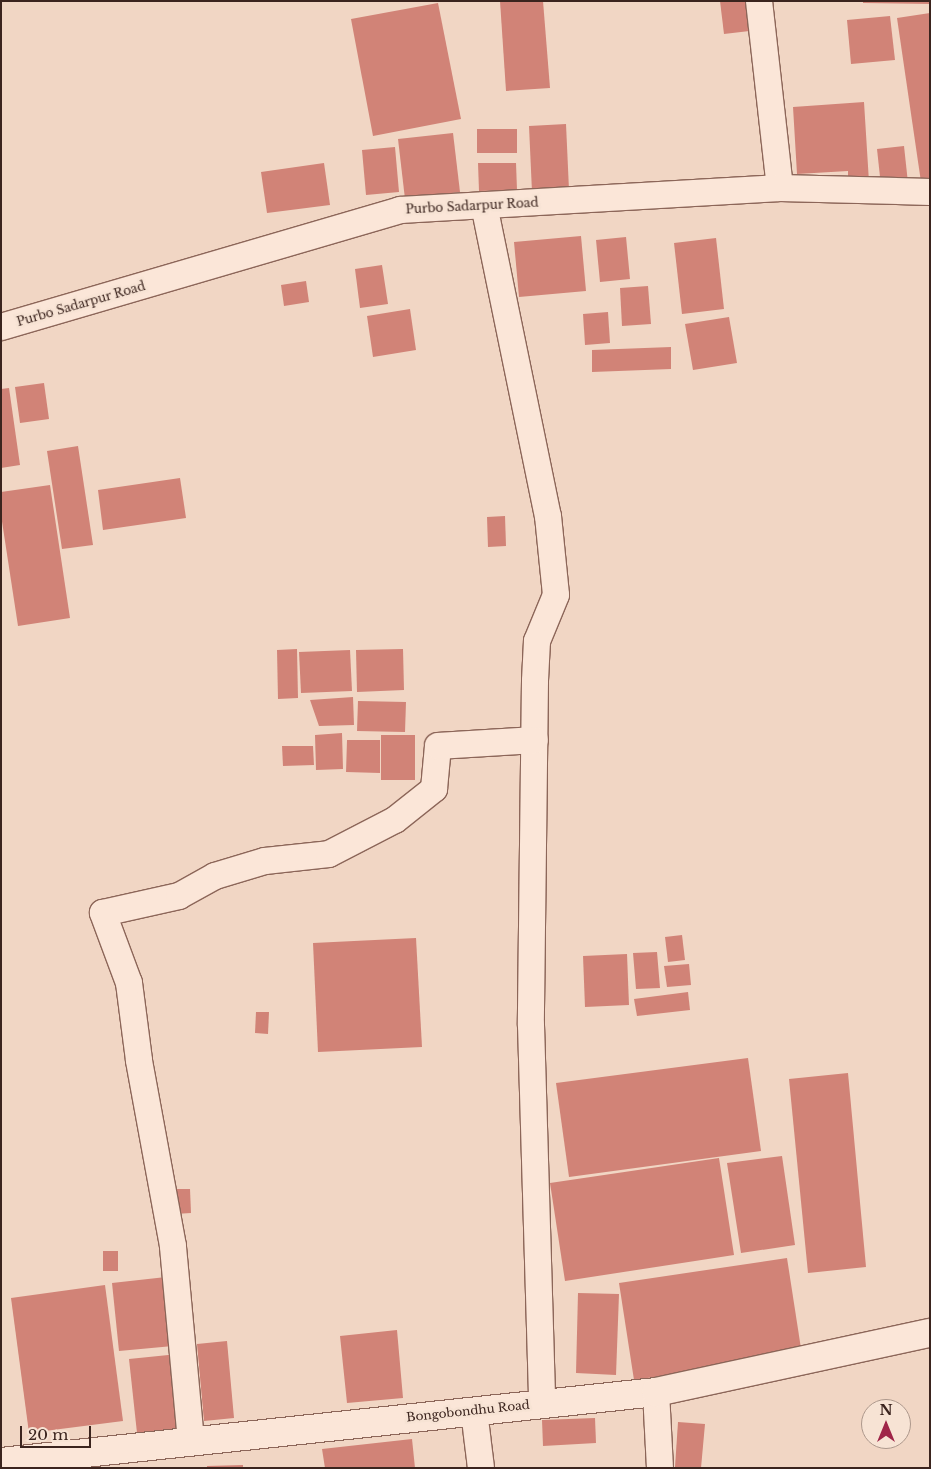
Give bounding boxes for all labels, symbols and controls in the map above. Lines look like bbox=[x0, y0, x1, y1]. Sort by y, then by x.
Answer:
street label: Purbo Sadarpur Road bbox=[405, 195, 539, 217]
street label: Purbo Sadarpur Road bbox=[15, 279, 147, 329]
street label: Bongobondhu Road bbox=[406, 1397, 530, 1425]
north arrow bbox=[861, 1399, 911, 1449]
text: N bbox=[879, 1401, 893, 1419]
scale bar bbox=[22, 1416, 94, 1448]
text: 20 m bbox=[28, 1425, 68, 1444]

